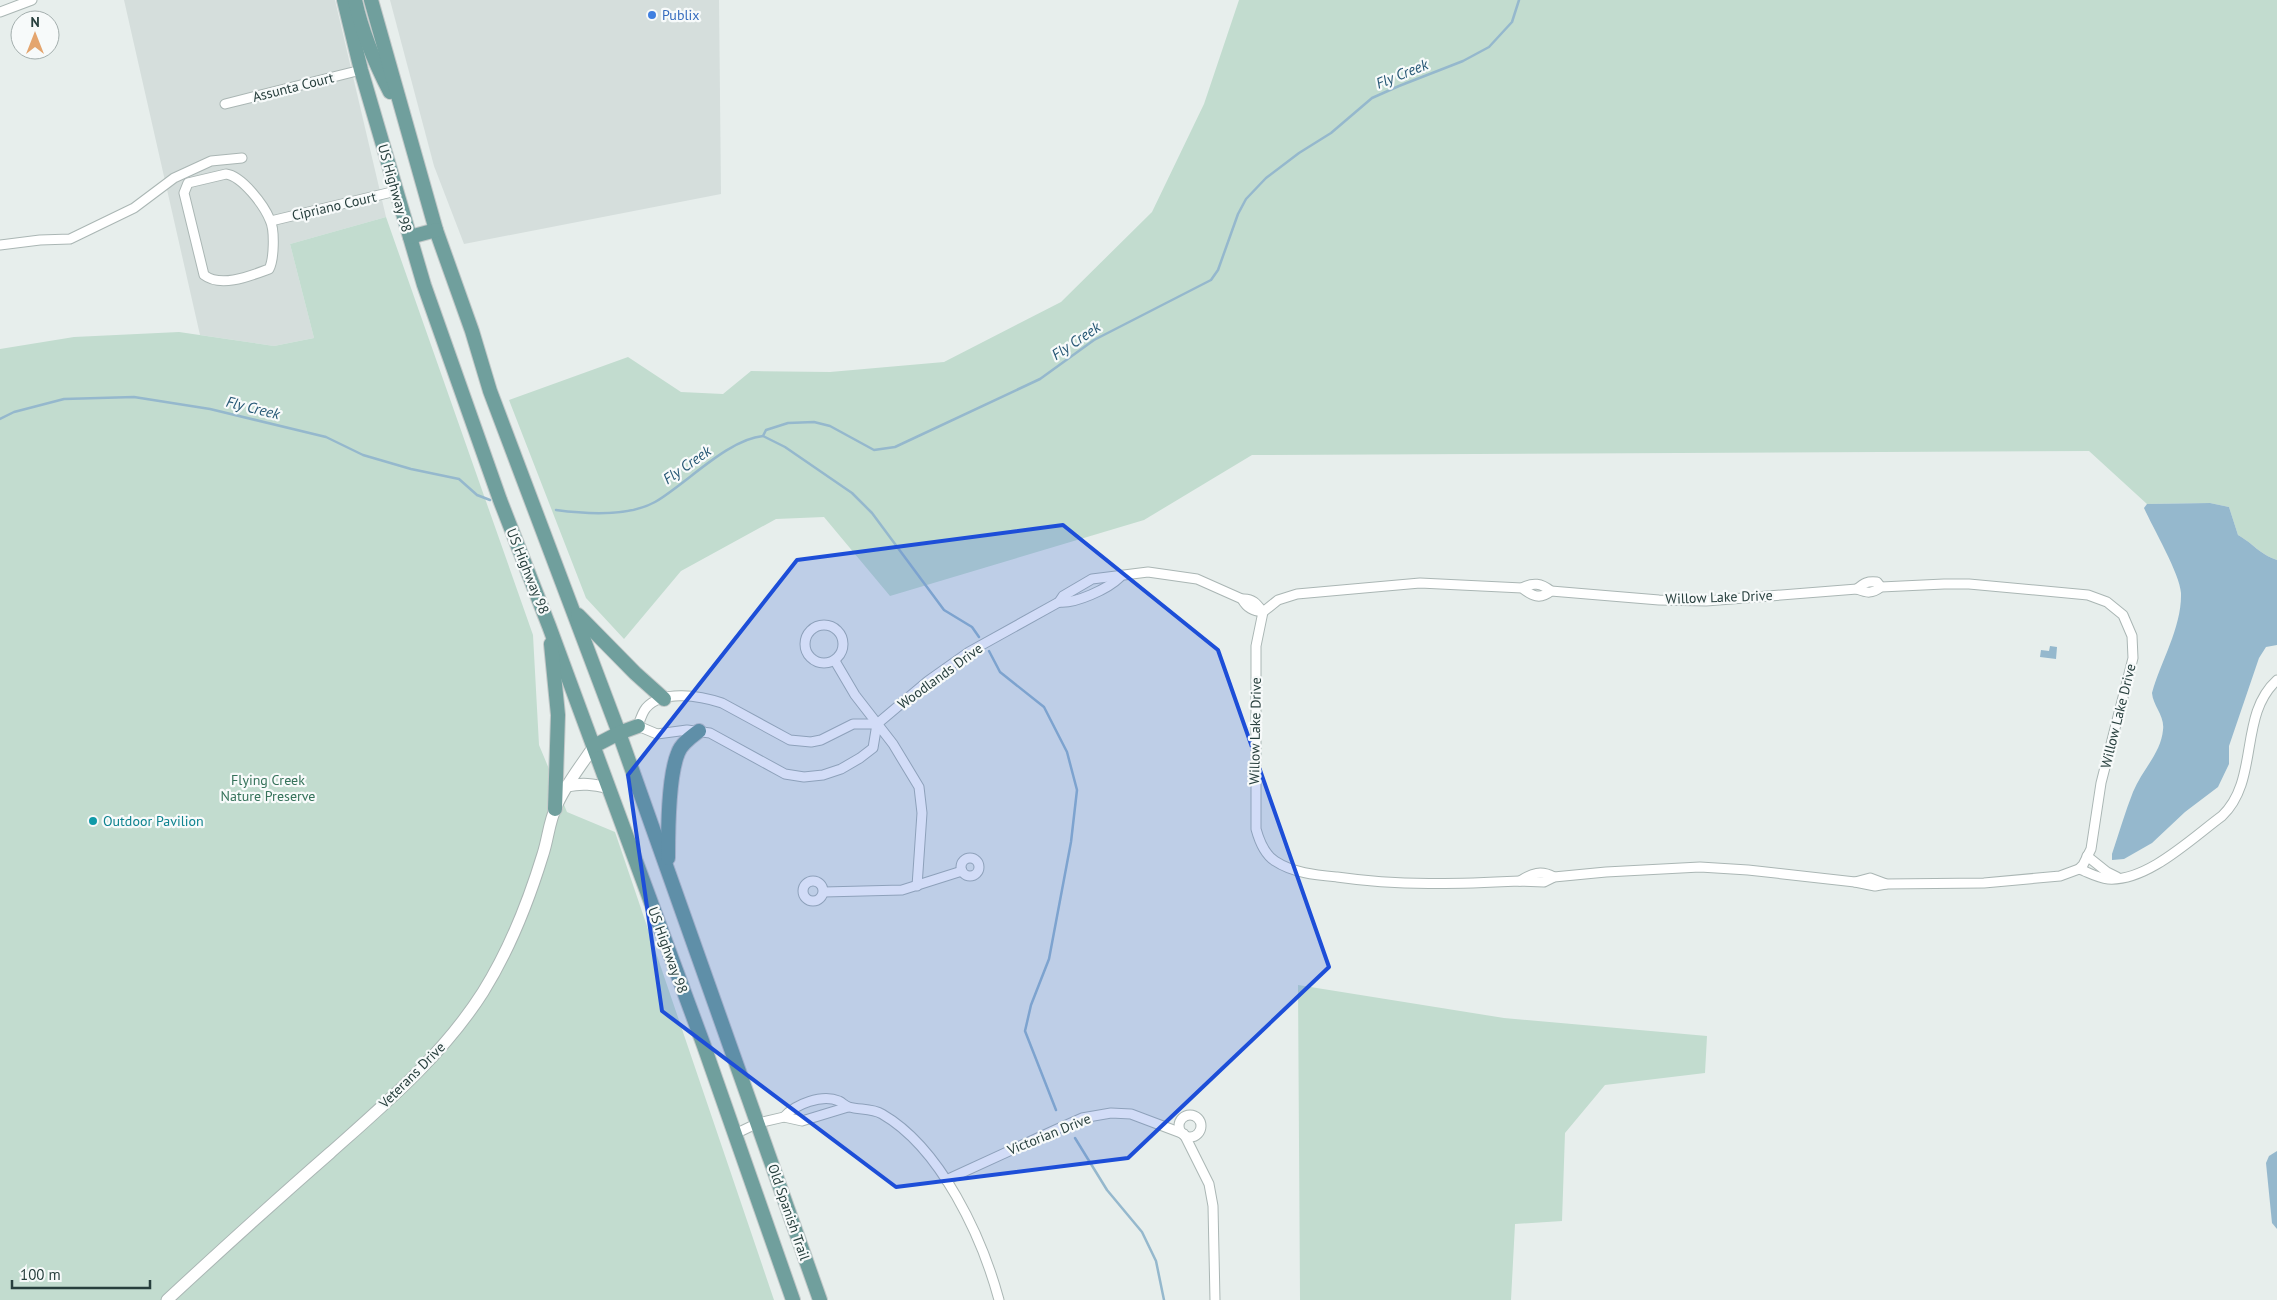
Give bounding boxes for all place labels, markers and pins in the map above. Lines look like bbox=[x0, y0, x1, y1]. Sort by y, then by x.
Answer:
place label: Publix bbox=[662, 6, 700, 24]
marker: Publix bbox=[646, 9, 658, 21]
place label: Outdoor Pavilion bbox=[103, 812, 204, 830]
marker: Outdoor Pavilion bbox=[87, 815, 99, 827]

